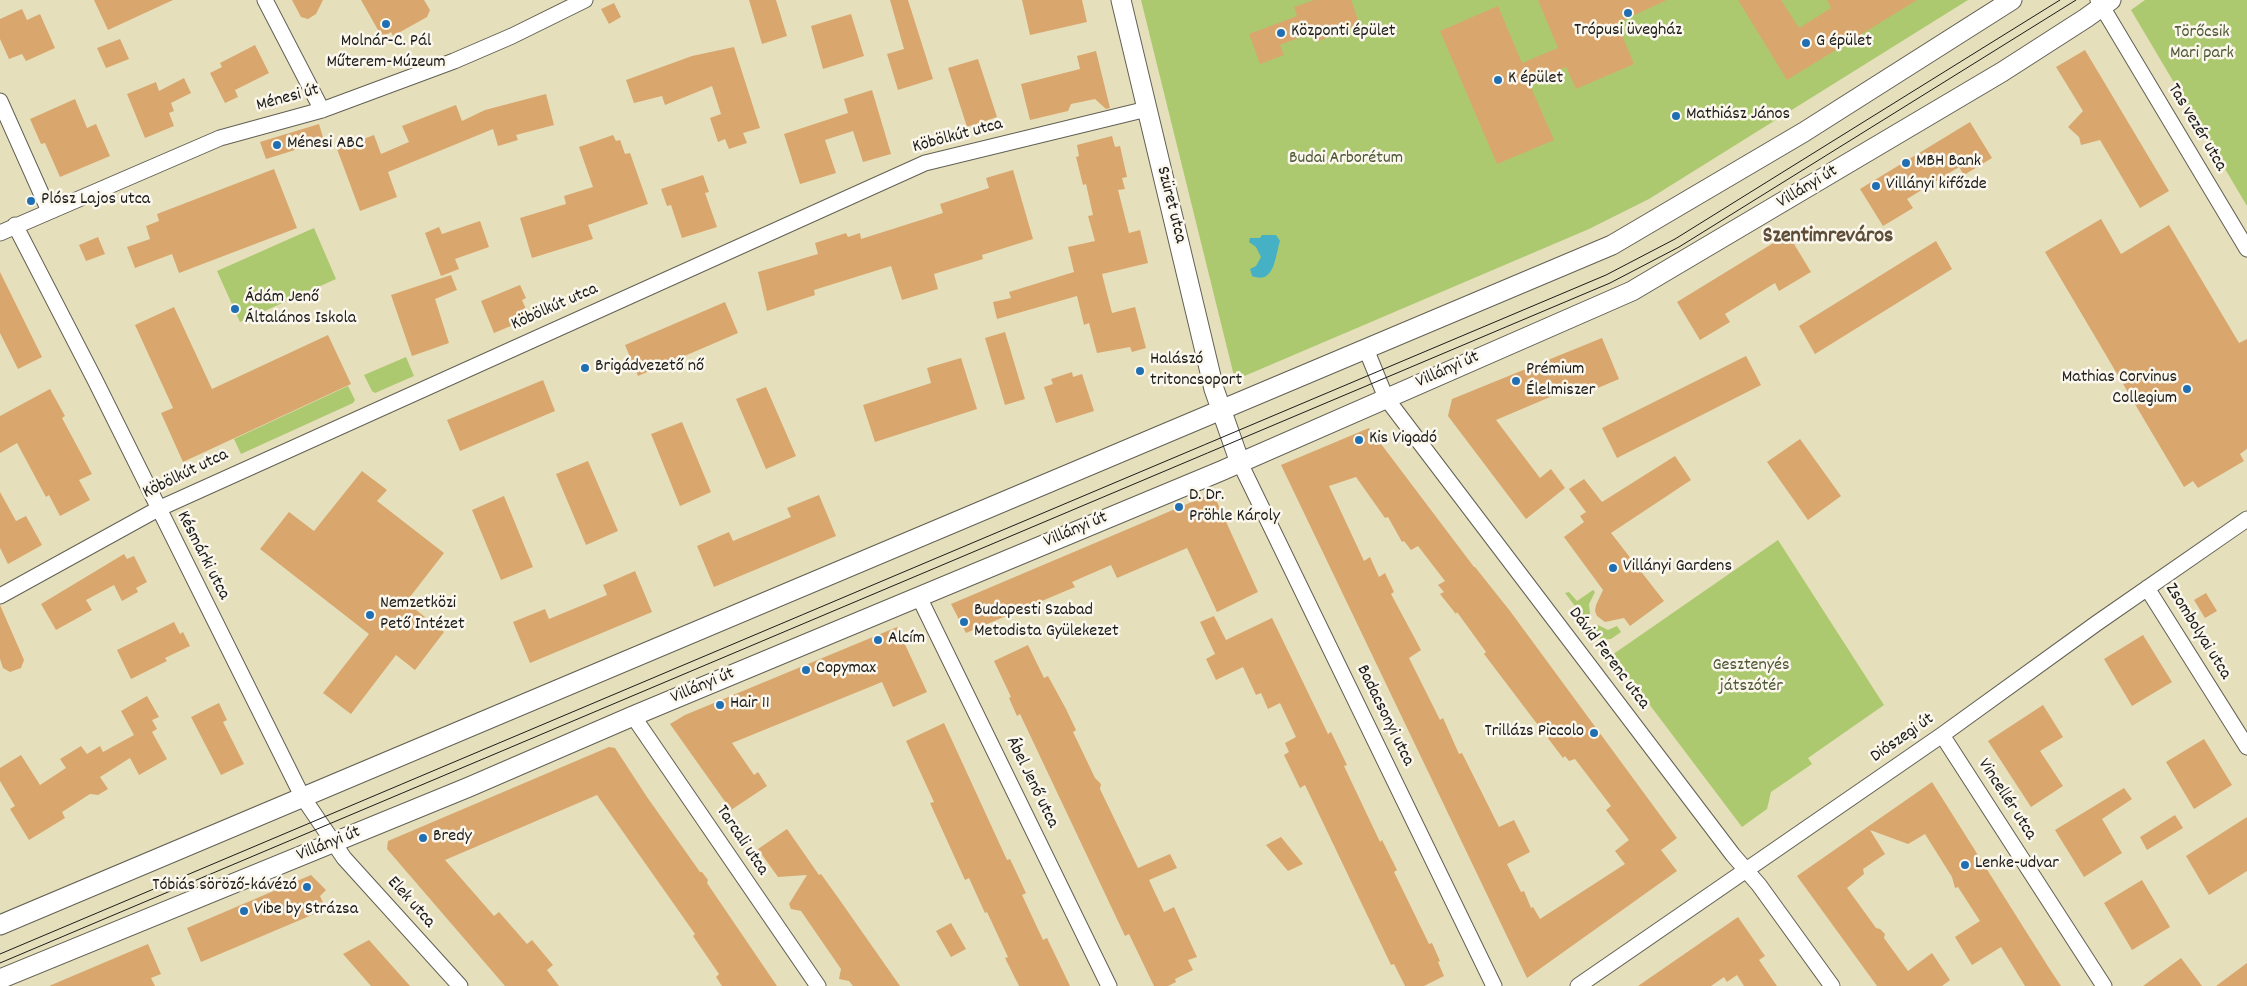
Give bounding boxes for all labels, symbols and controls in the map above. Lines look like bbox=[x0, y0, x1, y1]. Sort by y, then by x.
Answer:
marker: Trópusi üvegház bbox=[1622, 7, 1634, 19]
marker: Molnár-C. Pál Műterem-Múzeum bbox=[380, 18, 392, 30]
place label: Trópusi üvegház bbox=[1574, 21, 1682, 43]
place label: Központi épület bbox=[1291, 22, 1396, 44]
park label: Törőcsik Mari park bbox=[2170, 23, 2234, 66]
marker: Központi épület bbox=[1275, 27, 1287, 39]
place label: Molnár-C. Pál Műterem-Múzeum bbox=[326, 32, 446, 74]
place label: G épület bbox=[1816, 32, 1872, 54]
marker: G épület bbox=[1800, 37, 1812, 49]
place label: K épület bbox=[1508, 69, 1563, 91]
marker: K épület bbox=[1492, 74, 1504, 86]
street label: Ménesi út bbox=[254, 80, 322, 118]
street label: Tas vezér utca bbox=[2161, 80, 2231, 176]
place label: Mathiász János bbox=[1686, 105, 1790, 127]
marker: Mathiász János bbox=[1670, 110, 1682, 122]
street label: Köbölkút utca bbox=[911, 115, 1005, 159]
place label: Ménesi ABC bbox=[287, 134, 364, 156]
marker: Ménesi ABC bbox=[271, 139, 283, 151]
park label: Budai Arborétum bbox=[1289, 149, 1403, 171]
place label: MBH Bank bbox=[1916, 152, 1981, 174]
marker: MBH Bank bbox=[1900, 157, 1912, 169]
street label: Villányi út bbox=[1774, 162, 1842, 214]
street label: Szüret utca bbox=[1150, 165, 1190, 245]
place label: Villányi kifőzde bbox=[1886, 175, 1987, 197]
marker: Villányi kifőzde bbox=[1870, 180, 1882, 192]
place label: Plósz Lajos utca bbox=[41, 190, 150, 212]
marker: Plósz Lajos utca bbox=[25, 195, 37, 207]
district label: Szentimreváros bbox=[1763, 225, 1893, 251]
street label: Köbölkút utca bbox=[508, 279, 602, 337]
place label: Ádám Jenő Általános Iskola bbox=[245, 288, 356, 330]
marker: Ádám Jenő Általános Iskola bbox=[229, 303, 241, 315]
street label: Villányi út bbox=[1413, 348, 1483, 394]
place label: Halászó tritoncsoport bbox=[1150, 350, 1242, 392]
place label: Brigádvezető nő bbox=[595, 357, 704, 379]
place label: Prémium Élelmiszer bbox=[1526, 360, 1595, 402]
marker: Brigádvezető nő bbox=[579, 362, 591, 374]
marker: Halászó tritoncsoport bbox=[1134, 365, 1146, 377]
place label: Mathias Corvinus Collegium bbox=[2062, 368, 2177, 410]
marker: Prémium Élelmiszer bbox=[1510, 375, 1522, 387]
marker: Mathias Corvinus Collegium bbox=[2181, 383, 2193, 395]
place label: Kis Vigadó bbox=[1369, 429, 1437, 451]
marker: Kis Vigadó bbox=[1353, 434, 1365, 446]
street label: Köbölkút utca bbox=[140, 445, 232, 505]
place label: D. Dr. Pröhle Károly bbox=[1189, 486, 1280, 528]
marker: D. Dr. Pröhle Károly bbox=[1173, 501, 1185, 513]
street label: Késmárki utca bbox=[170, 508, 234, 604]
street label: Villányi út bbox=[1041, 508, 1111, 554]
place label: Villányi Gardens bbox=[1623, 557, 1732, 579]
marker: Villányi Gardens bbox=[1607, 562, 1619, 574]
street label: Zsombolyai utca bbox=[2159, 580, 2235, 684]
place label: Nemzetközi Pető Intézet bbox=[380, 594, 465, 636]
place label: Budapesti Szabad Metodista Gyülekezet bbox=[974, 601, 1119, 644]
street label: Dávid Ferenc utca bbox=[1563, 604, 1653, 714]
marker: Nemzetközi Pető Intézet bbox=[364, 609, 376, 621]
marker: Budapesti Szabad Metodista Gyülekezet bbox=[958, 616, 970, 628]
place label: Alcím bbox=[888, 629, 925, 651]
marker: Alcím bbox=[872, 634, 884, 646]
park label: Gesztenyés játszótér bbox=[1713, 656, 1789, 699]
place label: Copymax bbox=[816, 659, 876, 681]
street label: Badacsonyi utca bbox=[1350, 662, 1418, 770]
street label: Villányi út bbox=[668, 664, 738, 710]
marker: Copymax bbox=[800, 664, 812, 676]
place label: Hair 11 bbox=[730, 694, 770, 716]
marker: Hair 11 bbox=[714, 699, 726, 711]
street label: Diószegi út bbox=[1867, 709, 1939, 769]
place label: Trillázs Piccolo bbox=[1484, 722, 1584, 744]
marker: Trillázs Piccolo bbox=[1588, 727, 1600, 739]
street label: Ábel Jenő utca bbox=[1000, 734, 1062, 832]
street label: Vincellér utca bbox=[1972, 755, 2040, 845]
street label: Tarcali utca bbox=[710, 802, 772, 880]
street label: Villányi út bbox=[294, 822, 364, 868]
place label: Bredy bbox=[433, 827, 472, 849]
marker: Bredy bbox=[417, 832, 429, 844]
place label: Lenke-udvar bbox=[1975, 854, 2059, 876]
marker: Lenke-udvar bbox=[1959, 859, 1971, 871]
street label: Elek utca bbox=[381, 873, 439, 933]
place label: Tóbiás söröző-kávézó bbox=[152, 876, 297, 898]
marker: Tóbiás söröző-kávézó bbox=[301, 881, 313, 893]
place label: Vibe by Strázsa bbox=[254, 900, 358, 922]
marker: Vibe by Strázsa bbox=[238, 905, 250, 917]

